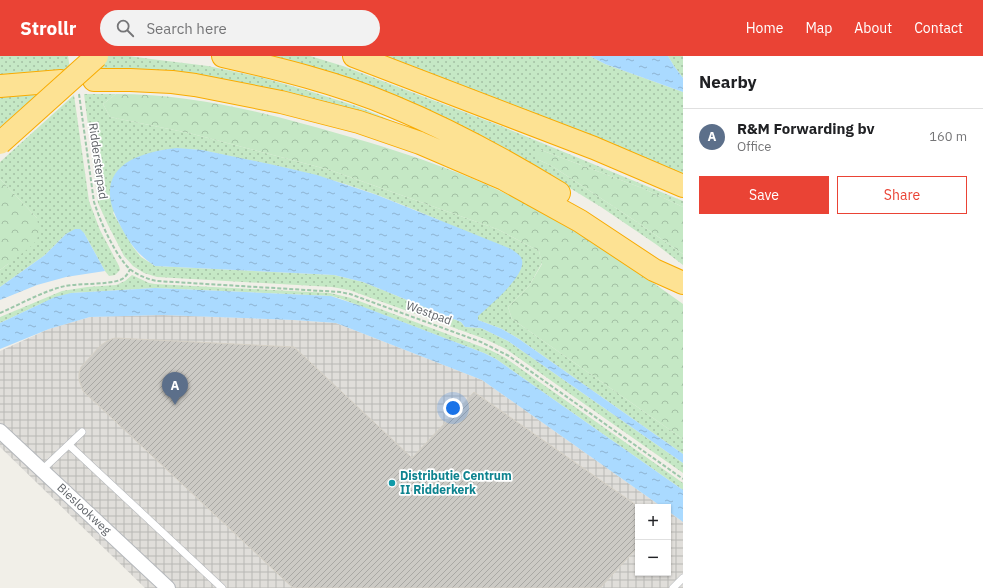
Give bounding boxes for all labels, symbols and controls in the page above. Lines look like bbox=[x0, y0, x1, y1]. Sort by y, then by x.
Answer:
search box bbox=[100, 10, 380, 46]
text: Strollr bbox=[20, 16, 76, 40]
icon: search bbox=[114, 17, 136, 39]
text: Search here bbox=[146, 19, 227, 38]
text: Home bbox=[746, 19, 783, 37]
text: Map bbox=[805, 19, 832, 37]
text: About bbox=[854, 19, 892, 37]
text: Contact bbox=[914, 19, 963, 37]
text: Nearby bbox=[699, 71, 757, 93]
text: R&M Forwarding bv bbox=[737, 119, 874, 138]
street label: Riddersterpad bbox=[86, 122, 111, 200]
text: A bbox=[708, 128, 716, 145]
text: 160 m bbox=[929, 128, 967, 145]
text: Office bbox=[737, 138, 771, 155]
button: Save bbox=[699, 176, 829, 214]
button: Share bbox=[837, 176, 967, 214]
street label: Westpad bbox=[404, 297, 454, 328]
pin: A bbox=[162, 372, 188, 405]
your location bbox=[443, 398, 463, 418]
place label: Distributie Centrum II Ridderkerk bbox=[400, 468, 512, 497]
marker: Distributie Centrum II Ridderkerk bbox=[387, 478, 397, 488]
street label: Bieslookweg bbox=[54, 480, 115, 538]
map controls bbox=[635, 504, 671, 576]
button: + bbox=[635, 504, 671, 540]
button: − bbox=[635, 540, 671, 576]

